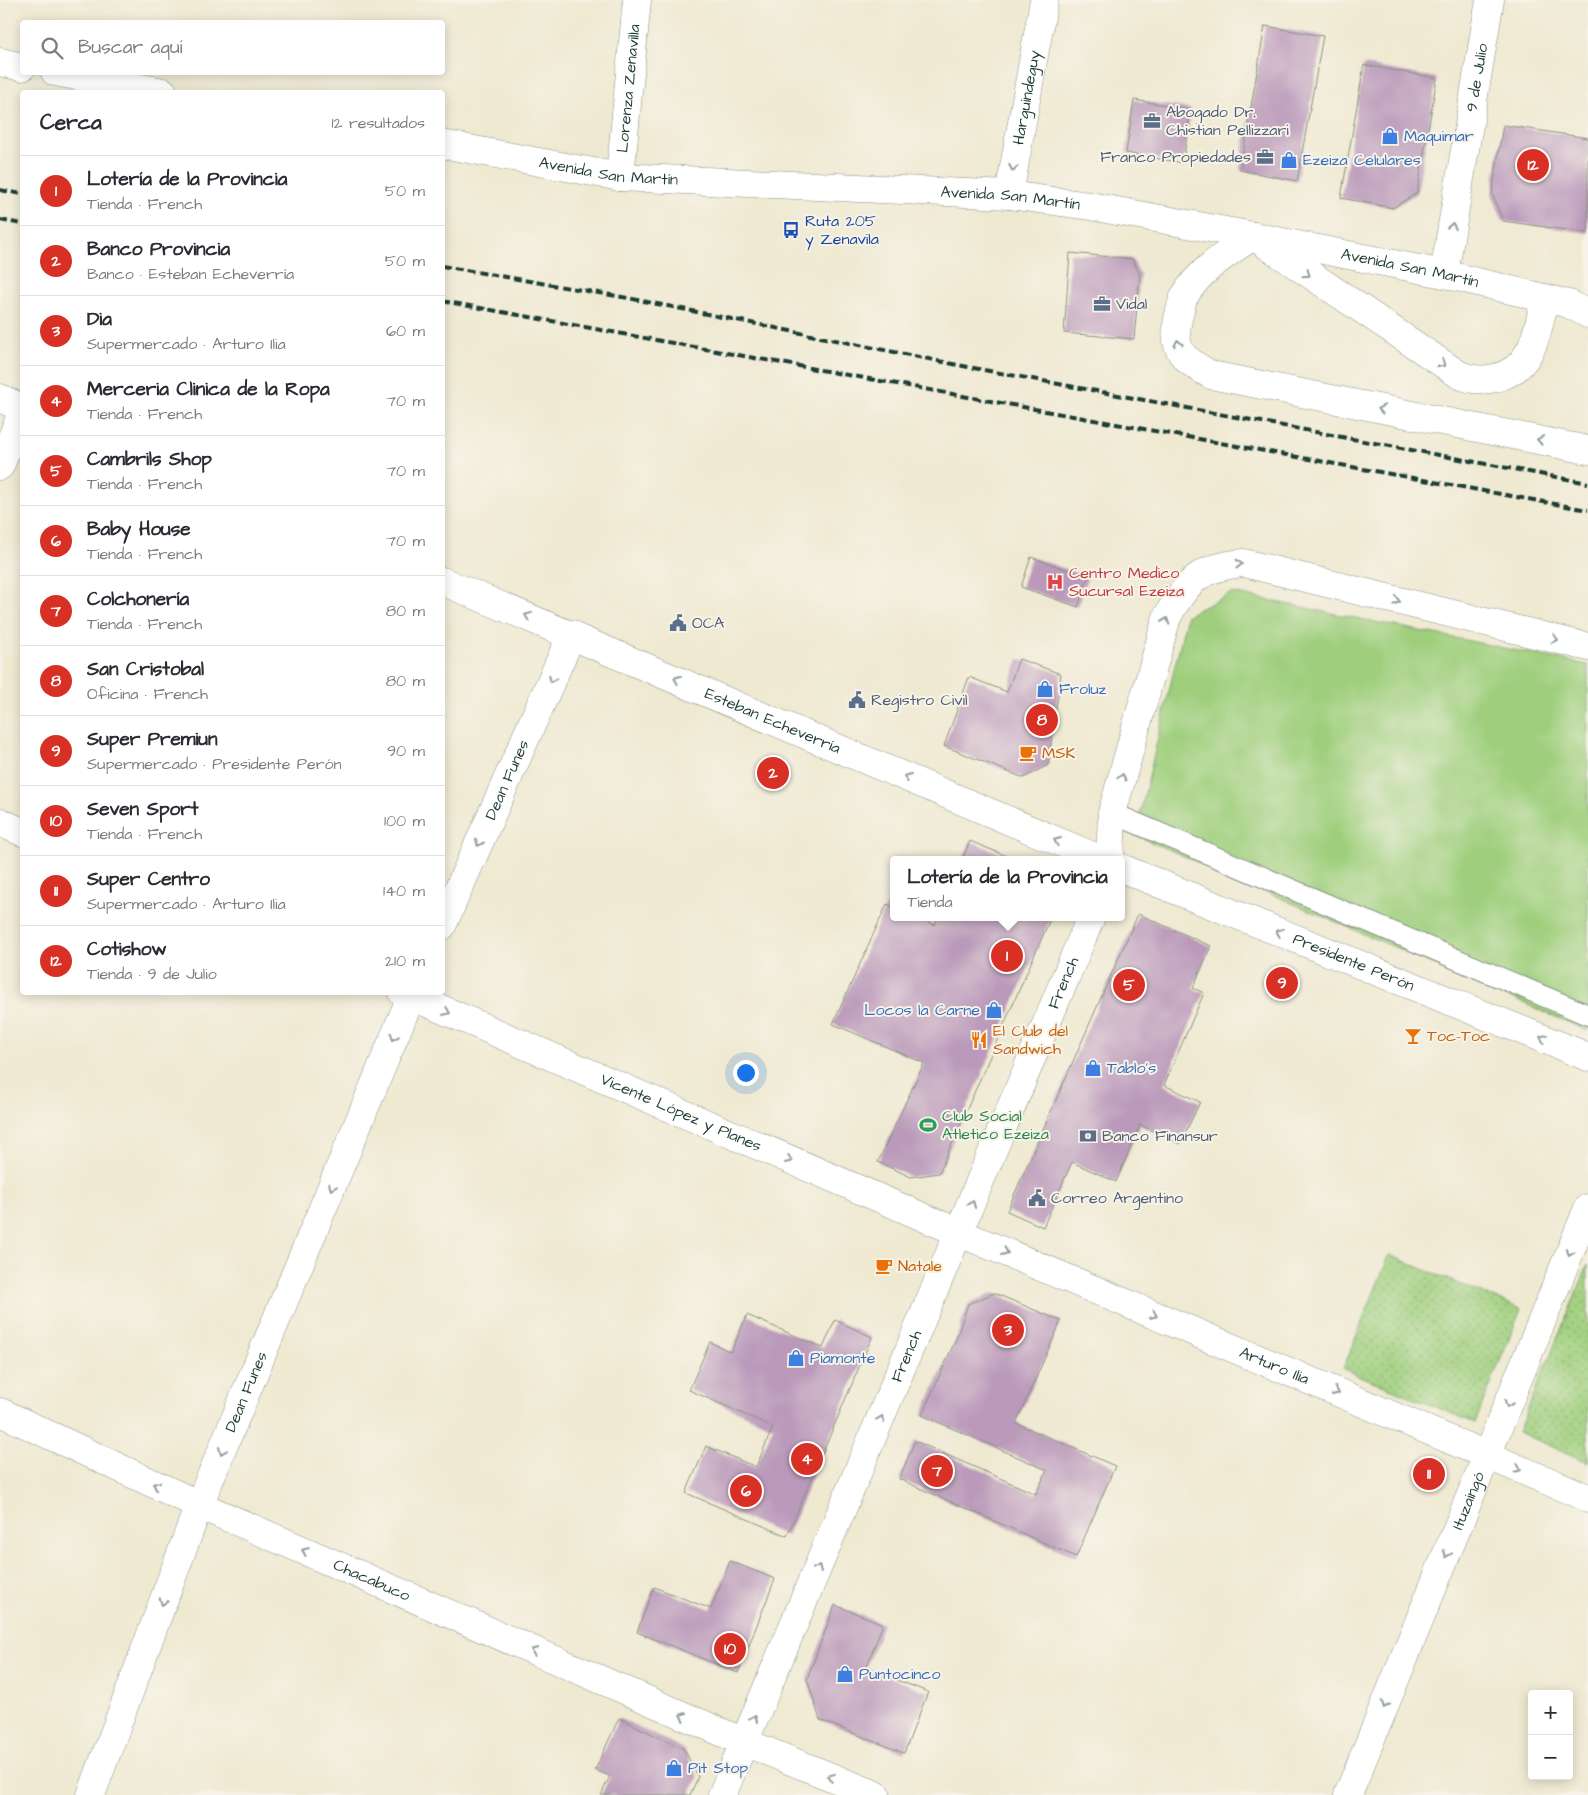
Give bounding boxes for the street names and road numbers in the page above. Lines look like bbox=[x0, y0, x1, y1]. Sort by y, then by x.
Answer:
street label: Lorenza Zenavilla bbox=[611, 23, 646, 154]
street label: 9 de Julio bbox=[1460, 42, 1494, 114]
street label: Harguindeguy bbox=[1007, 48, 1047, 146]
street label: Avenida San Martín bbox=[537, 151, 679, 191]
street label: Avenida San Martín bbox=[940, 181, 1082, 216]
street label: Avenida San Martín bbox=[1339, 243, 1481, 293]
street label: Esteban Echeverría bbox=[701, 682, 844, 759]
street label: Dean Funes bbox=[480, 736, 535, 823]
street label: Presidente Perón bbox=[1290, 928, 1418, 997]
street label: French bbox=[1043, 953, 1084, 1012]
street label: Vicente López y Planes bbox=[597, 1068, 765, 1157]
street label: French bbox=[886, 1327, 927, 1386]
street label: Arturo Ilia bbox=[1236, 1341, 1312, 1390]
street label: Dean Funes bbox=[220, 1348, 273, 1436]
street label: Ituzaingó bbox=[1447, 1468, 1490, 1533]
street label: Chacabuco bbox=[330, 1554, 414, 1607]

